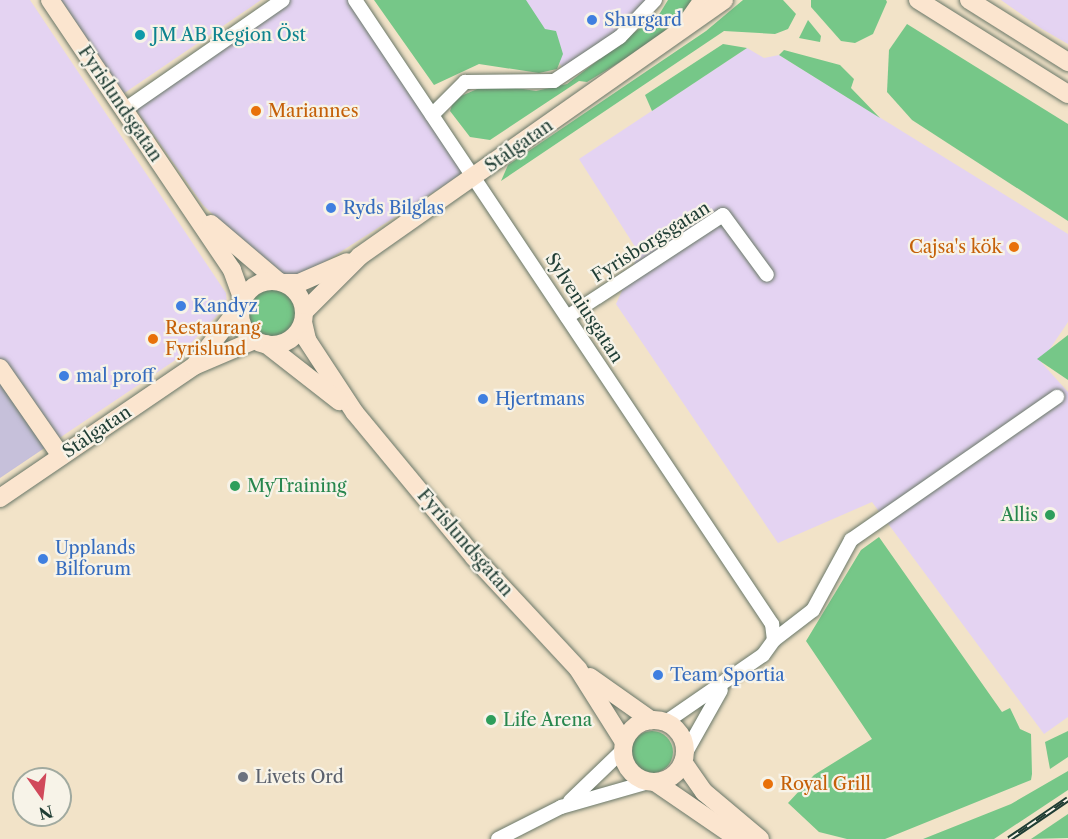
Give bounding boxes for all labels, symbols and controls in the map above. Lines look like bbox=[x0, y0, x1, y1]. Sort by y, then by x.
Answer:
place label: Shurgard bbox=[604, 9, 682, 31]
marker: Shurgard bbox=[585, 13, 599, 27]
place label: JM AB Region Öst bbox=[152, 24, 307, 46]
marker: JM AB Region Öst bbox=[133, 28, 147, 42]
street label: Fyrislundsgatan bbox=[73, 42, 167, 166]
place label: Mariannes bbox=[268, 100, 359, 122]
marker: Mariannes bbox=[249, 104, 263, 118]
street label: Stålgatan bbox=[481, 115, 557, 177]
place label: Ryds Bilglas bbox=[343, 197, 444, 219]
street label: Fyrisborgsgatan bbox=[588, 197, 714, 287]
marker: Ryds Bilglas bbox=[324, 201, 338, 215]
place label: Cajsa's kök bbox=[909, 236, 1002, 258]
marker: Cajsa's kök bbox=[1007, 240, 1021, 254]
street label: Sylveniusgatan bbox=[540, 249, 628, 367]
place label: Kandyz bbox=[193, 295, 258, 317]
marker: Kandyz bbox=[174, 299, 188, 313]
place label: Restaurang Fyrislund bbox=[165, 318, 261, 360]
marker: Restaurang Fyrislund bbox=[146, 332, 160, 346]
place label: mal proff bbox=[76, 365, 154, 387]
marker: mal proff bbox=[57, 369, 71, 383]
place label: Hjertmans bbox=[495, 388, 585, 410]
marker: Hjertmans bbox=[476, 392, 490, 406]
street label: Stålgatan bbox=[59, 401, 135, 463]
place label: MyTraining bbox=[247, 475, 347, 497]
marker: MyTraining bbox=[228, 479, 242, 493]
street label: Fyrislundsgatan bbox=[413, 485, 517, 601]
place label: Allis bbox=[1001, 504, 1038, 526]
marker: Allis bbox=[1043, 508, 1057, 522]
place label: Upplands Bilforum bbox=[55, 538, 136, 580]
marker: Upplands Bilforum bbox=[36, 552, 50, 566]
place label: Team Sportia bbox=[670, 664, 785, 686]
marker: Team Sportia bbox=[651, 668, 665, 682]
place label: Life Arena bbox=[503, 709, 593, 731]
marker: Life Arena bbox=[484, 713, 498, 727]
place label: Livets Ord bbox=[255, 766, 344, 788]
north arrow bbox=[12, 767, 72, 827]
marker: Livets Ord bbox=[236, 770, 250, 784]
place label: Royal Grill bbox=[780, 773, 871, 795]
marker: Royal Grill bbox=[761, 777, 775, 791]
text: N bbox=[37, 801, 55, 824]

